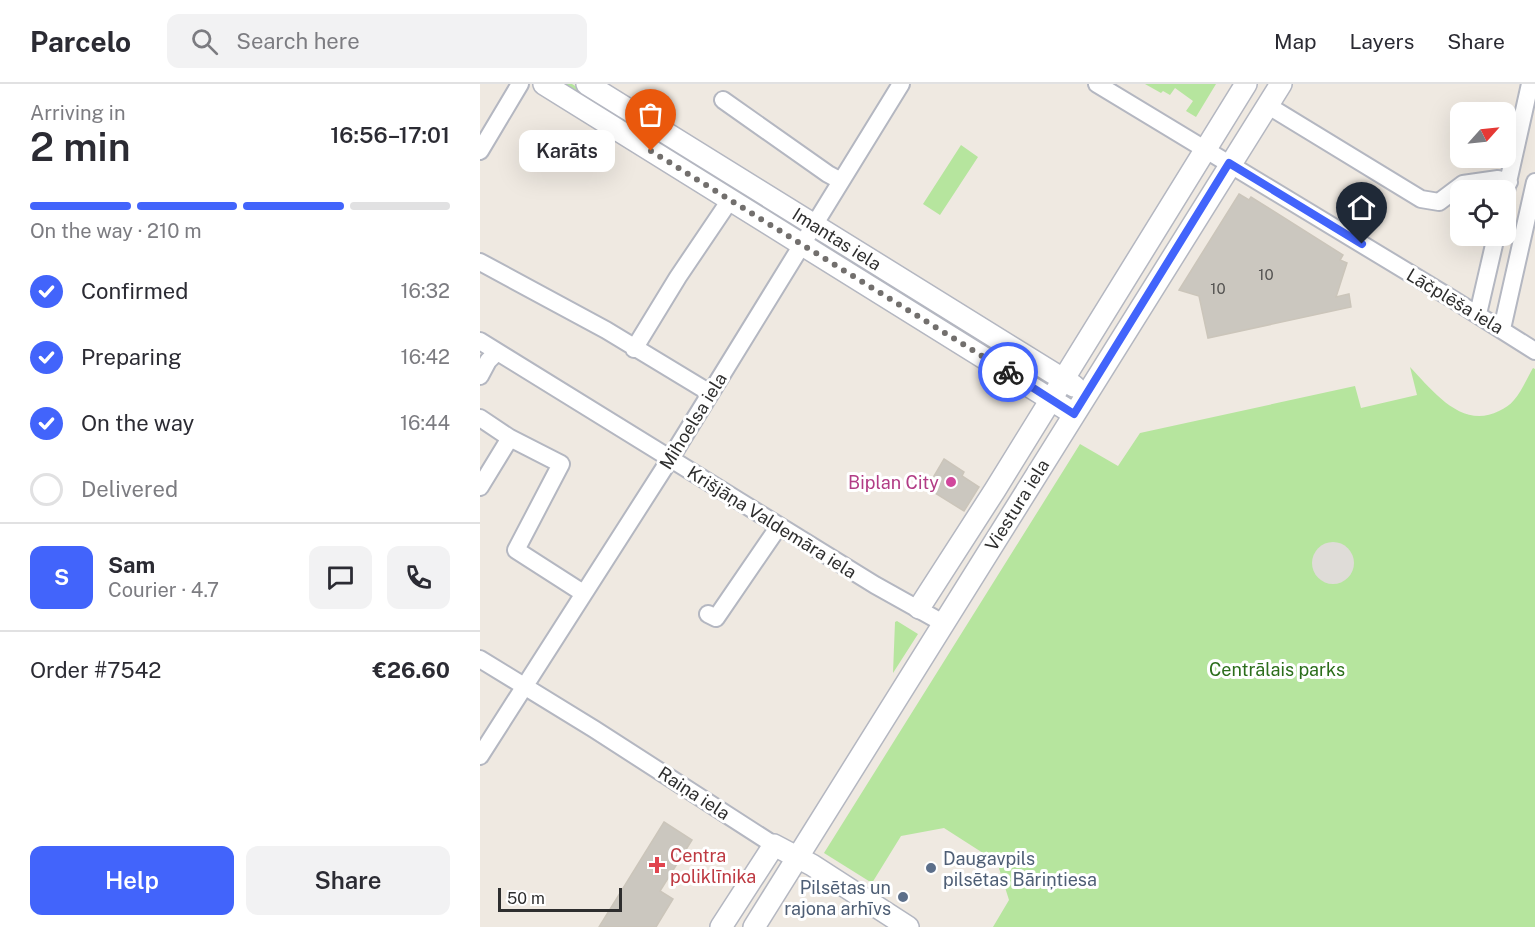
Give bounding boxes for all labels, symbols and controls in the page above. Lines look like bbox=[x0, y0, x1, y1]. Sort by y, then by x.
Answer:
search box bbox=[167, 14, 587, 68]
text: Parcelo bbox=[30, 25, 131, 58]
icon: search bbox=[188, 25, 221, 58]
text: Search here bbox=[236, 28, 360, 54]
text: Map bbox=[1274, 29, 1317, 54]
text: Layers bbox=[1350, 29, 1414, 54]
text: Share bbox=[1447, 29, 1505, 54]
pin bbox=[625, 89, 676, 151]
icon: bag bbox=[634, 98, 667, 131]
text: Arriving in bbox=[30, 101, 125, 125]
north arrow bbox=[1450, 102, 1516, 168]
map controls bbox=[1450, 102, 1516, 246]
text: 16:56–17:01 bbox=[330, 122, 450, 148]
text: 2 min bbox=[30, 124, 131, 170]
callout: Karāts bbox=[519, 130, 615, 172]
text: Karāts bbox=[536, 139, 598, 163]
button: locate bbox=[1450, 180, 1516, 246]
pin bbox=[1336, 182, 1387, 244]
icon: home bbox=[1345, 191, 1378, 224]
street label: Imantas iela bbox=[789, 203, 885, 275]
text: On the way · 210 m bbox=[30, 219, 202, 243]
street label: Lāčplēša iela bbox=[1403, 264, 1507, 338]
house number: 10 bbox=[1258, 266, 1274, 283]
icon: check bbox=[30, 275, 63, 308]
text: Confirmed bbox=[81, 278, 188, 304]
text: 16:32 bbox=[400, 279, 450, 303]
house number: 10 bbox=[1210, 280, 1226, 297]
icon: check bbox=[30, 341, 63, 374]
courier bbox=[978, 342, 1038, 402]
text: Preparing bbox=[81, 344, 182, 370]
text: 16:42 bbox=[401, 345, 450, 369]
icon: bike bbox=[992, 356, 1025, 389]
street label: Mihoelsa iela bbox=[655, 369, 731, 473]
icon: check bbox=[30, 407, 63, 440]
text: On the way bbox=[81, 410, 194, 436]
text: 16:44 bbox=[400, 411, 450, 435]
street label: Viestura iela bbox=[981, 455, 1053, 555]
street label: Krišjāņa Valdemāra iela bbox=[684, 461, 860, 583]
place label: Biplan City bbox=[848, 472, 939, 493]
marker: Biplan City bbox=[944, 475, 958, 489]
text: Delivered bbox=[81, 476, 178, 502]
button: chat bbox=[309, 546, 372, 609]
button: phone bbox=[387, 546, 450, 609]
text: Sam bbox=[108, 552, 155, 578]
text: S bbox=[54, 564, 69, 590]
text: Courier · 4.7 bbox=[108, 578, 219, 602]
text: Order #7542 bbox=[30, 657, 161, 683]
text: €26.60 bbox=[373, 657, 450, 683]
park label: Centrālais parks bbox=[1209, 659, 1345, 680]
street label: Raiņa iela bbox=[654, 762, 734, 824]
place label: Centra poliklīnika bbox=[670, 845, 756, 887]
button: Help bbox=[30, 846, 234, 915]
button: Share bbox=[246, 846, 450, 915]
place label: Daugavpils pilsētas Bāriņtiesa bbox=[943, 848, 1097, 890]
marker: Centra poliklīnika bbox=[648, 856, 666, 874]
marker: Daugavpils pilsētas Bāriņtiesa bbox=[924, 861, 938, 875]
place label: Pilsētas un rajona arhīvs bbox=[784, 877, 891, 919]
scale bar bbox=[498, 885, 622, 912]
text: 50 m bbox=[507, 889, 545, 908]
marker: Pilsētas un rajona arhīvs bbox=[896, 890, 910, 904]

